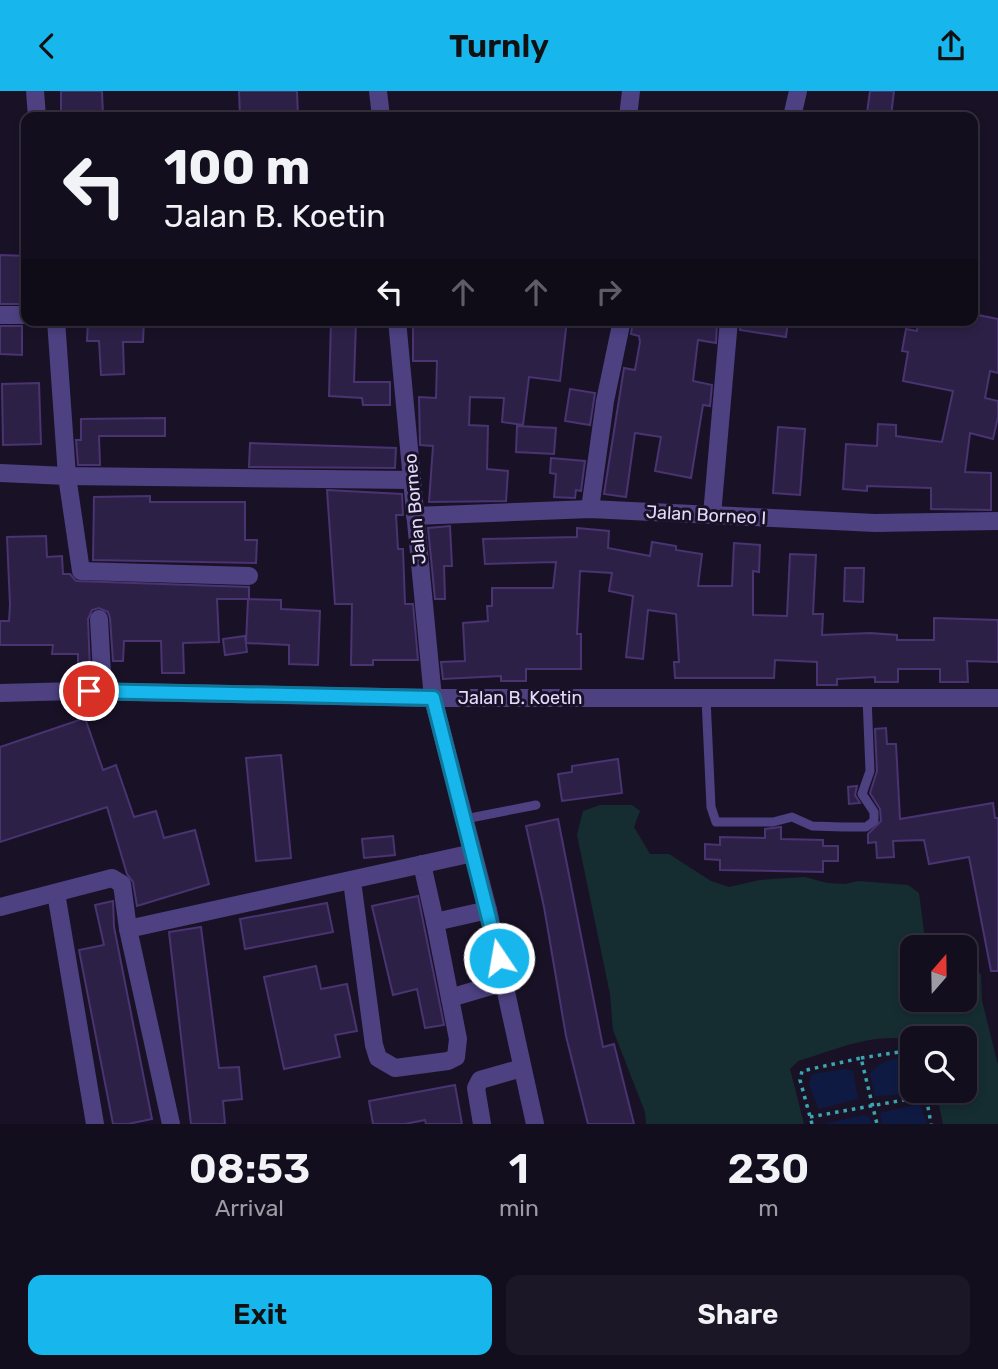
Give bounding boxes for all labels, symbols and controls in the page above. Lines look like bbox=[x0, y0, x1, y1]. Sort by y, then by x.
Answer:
icon: back bbox=[28, 27, 66, 65]
text: Turnly bbox=[449, 27, 549, 65]
icon: share bbox=[932, 27, 970, 65]
text: 100 m bbox=[164, 138, 310, 196]
icon: left bbox=[49, 140, 140, 231]
text: Jalan B. Koetin bbox=[164, 197, 386, 235]
icon: left bbox=[371, 273, 409, 311]
icon: ahead bbox=[444, 273, 482, 311]
icon: ahead bbox=[517, 273, 555, 311]
icon: right bbox=[590, 273, 628, 311]
street label: Jalan Borneo bbox=[399, 453, 431, 565]
street label: Jalan Borneo I bbox=[645, 501, 767, 529]
pin bbox=[59, 661, 119, 721]
icon: arrive bbox=[70, 672, 108, 710]
street label: Jalan B. Koetin bbox=[458, 687, 582, 709]
position arrow bbox=[462, 921, 536, 995]
north arrow bbox=[900, 935, 976, 1011]
map controls bbox=[900, 935, 977, 1103]
button: search bbox=[900, 1026, 977, 1103]
text: 08:53 bbox=[189, 1144, 310, 1194]
text: 1 bbox=[509, 1144, 529, 1194]
text: 230 bbox=[728, 1144, 809, 1194]
text: Arrival bbox=[215, 1194, 284, 1222]
text: min bbox=[499, 1194, 539, 1222]
text: m bbox=[758, 1194, 779, 1222]
button: Exit bbox=[28, 1275, 492, 1355]
button: Share bbox=[506, 1275, 970, 1355]

